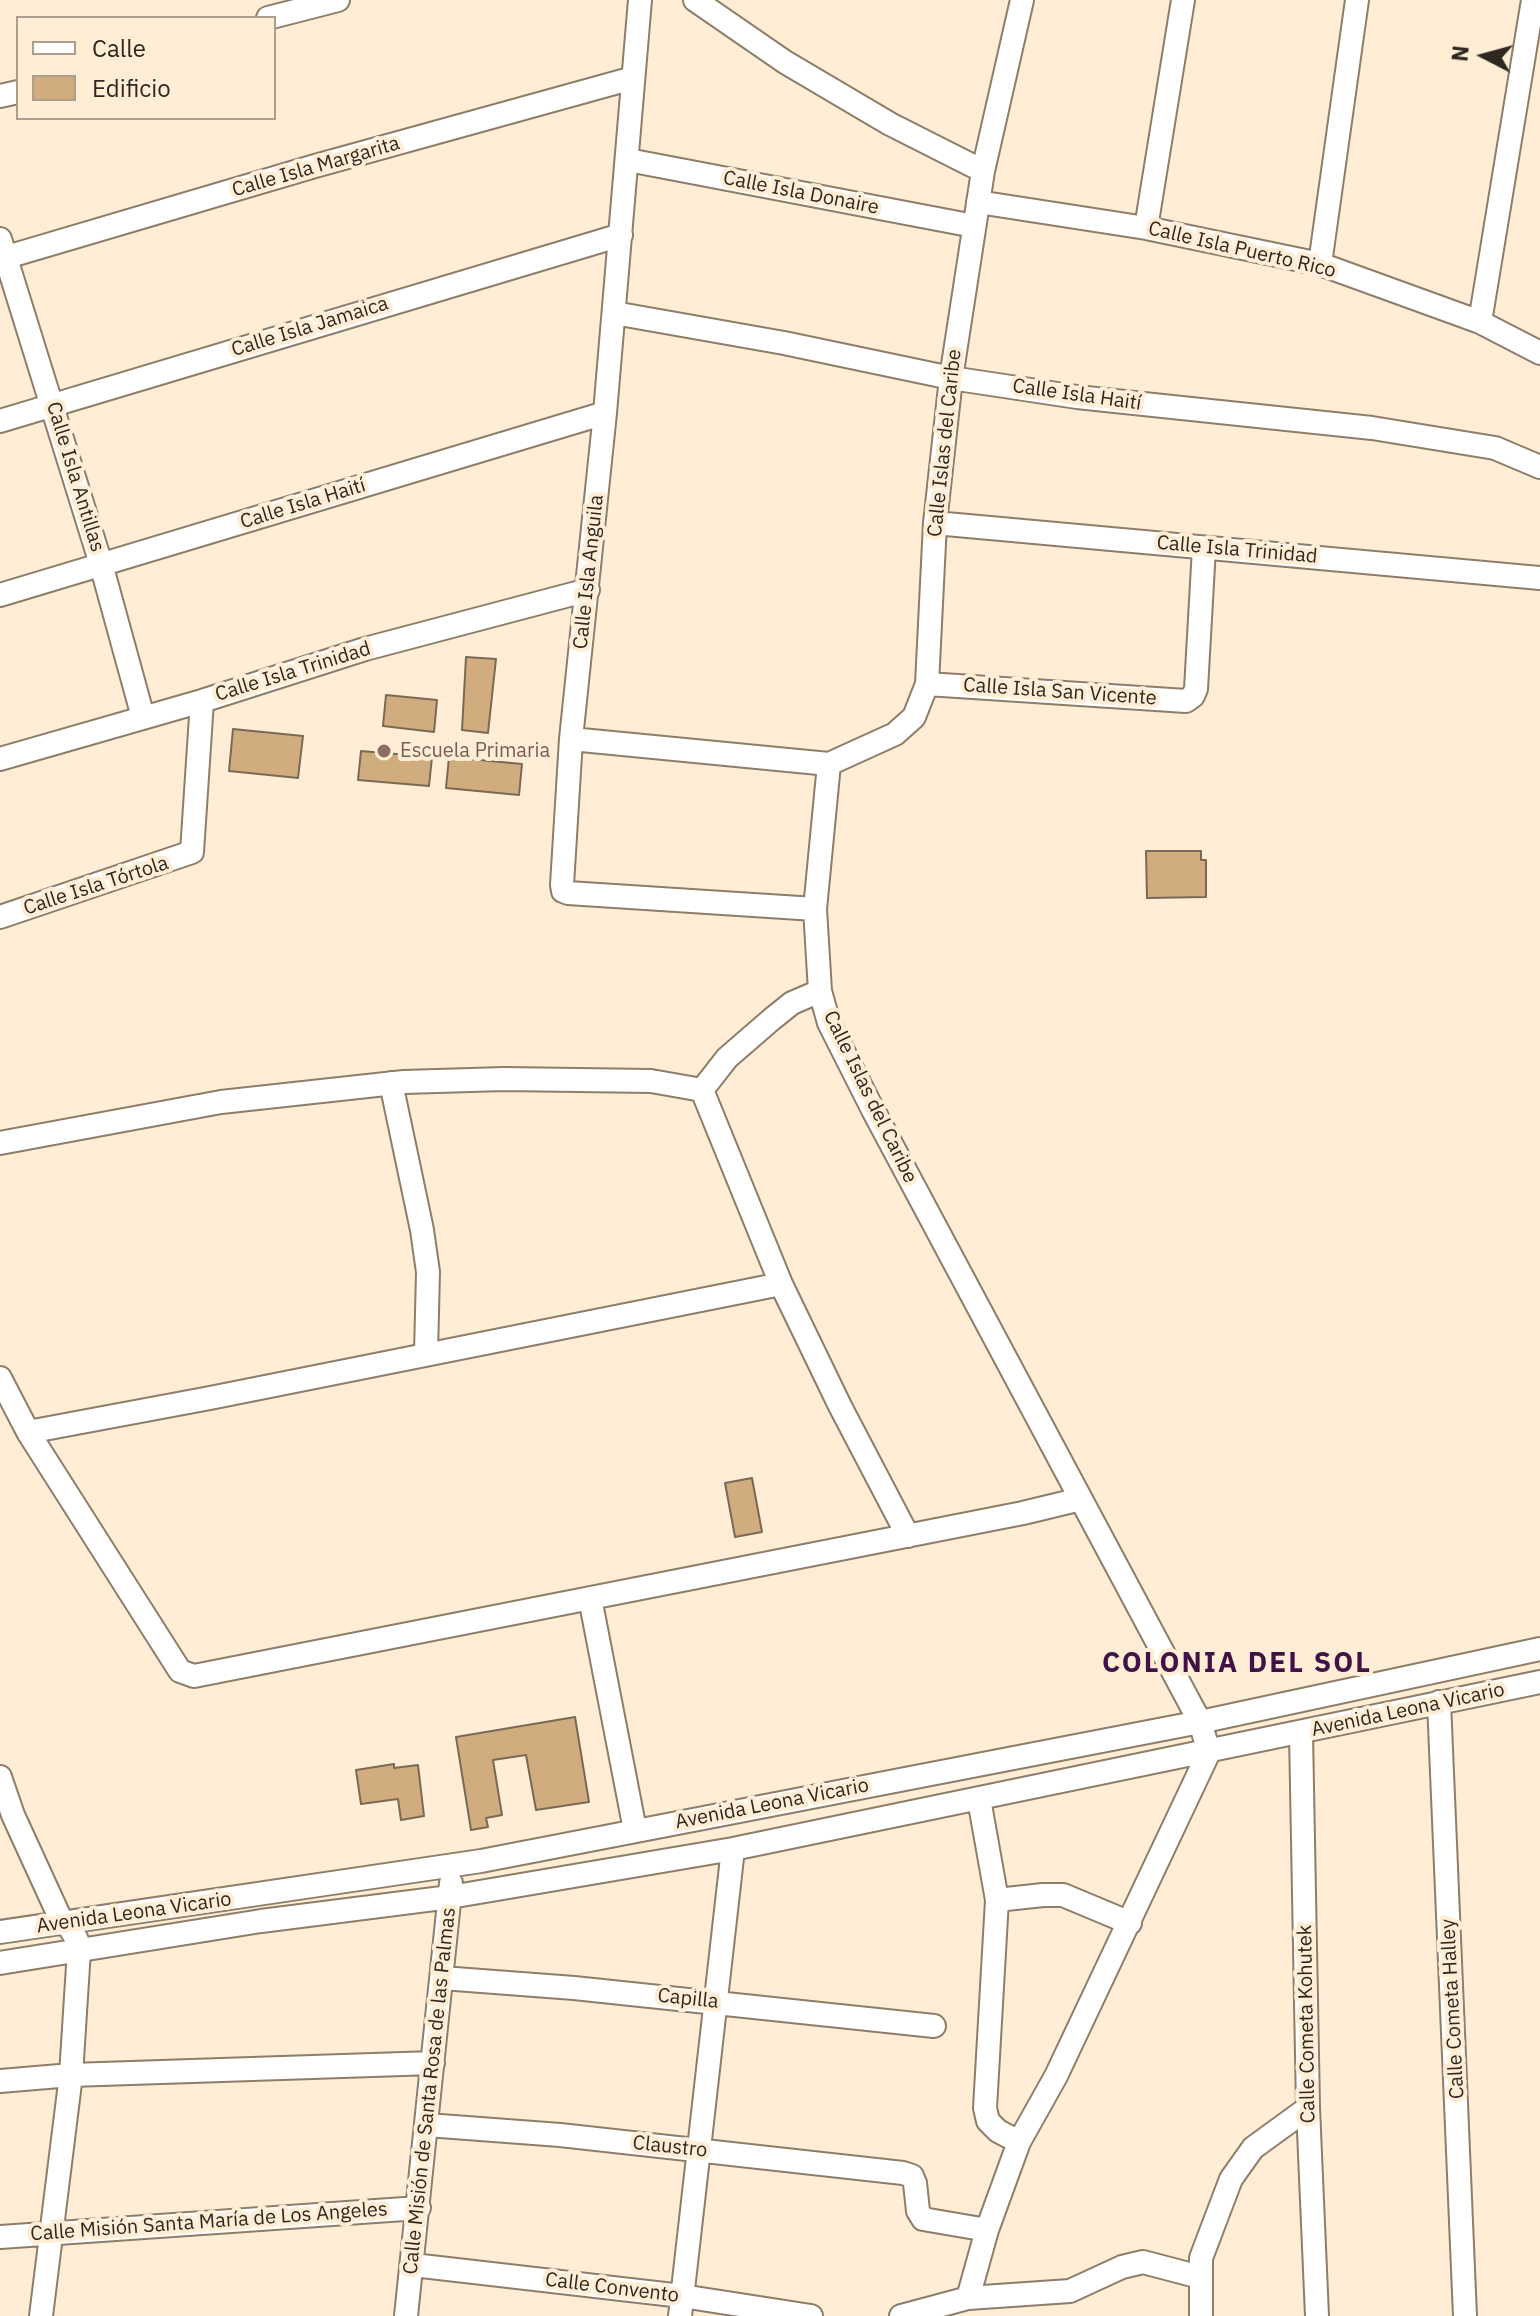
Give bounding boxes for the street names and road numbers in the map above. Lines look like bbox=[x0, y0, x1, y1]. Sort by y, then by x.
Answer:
street label: Calle Isla Margarita bbox=[229, 132, 403, 202]
street label: Calle Isla Donaire bbox=[721, 166, 881, 220]
street label: Calle Isla Puerto Rico bbox=[1146, 217, 1338, 283]
street label: Calle Isla Jamaica bbox=[229, 292, 391, 362]
street label: Calle Islas del Caribe bbox=[923, 348, 967, 538]
street label: Calle Isla Haití bbox=[1011, 374, 1143, 416]
street label: Calle Isla Antillas bbox=[41, 399, 109, 555]
street label: Calle Isla Haití bbox=[237, 474, 369, 534]
street label: Calle Isla Anguila bbox=[569, 494, 609, 650]
street label: Calle Isla Trinidad bbox=[1156, 531, 1318, 569]
street label: Calle Isla Trinidad bbox=[212, 637, 374, 707]
street label: Calle Isla San Vicente bbox=[962, 673, 1158, 711]
street label: Calle Isla Tórtola bbox=[20, 851, 172, 921]
street label: Calle Islas del Caribe bbox=[818, 1007, 922, 1187]
street label: Avenida Leona Vicario bbox=[1309, 1678, 1507, 1742]
street label: Avenida Leona Vicario bbox=[673, 1773, 871, 1835]
street label: Avenida Leona Vicario bbox=[35, 1887, 233, 1939]
street label: Calle Misión de Santa Rosa de las Palmas bbox=[399, 1906, 461, 2276]
street label: Calle Cometa Halley bbox=[1436, 1918, 1470, 2100]
street label: Calle Cometa Kohutek bbox=[1293, 1924, 1321, 2124]
street label: Capilla bbox=[656, 1984, 720, 2014]
street label: Claustro bbox=[631, 2131, 709, 2163]
street label: Calle Misión Santa María de Los Angeles bbox=[30, 2198, 388, 2246]
street label: Calle Convento bbox=[544, 2268, 680, 2308]

